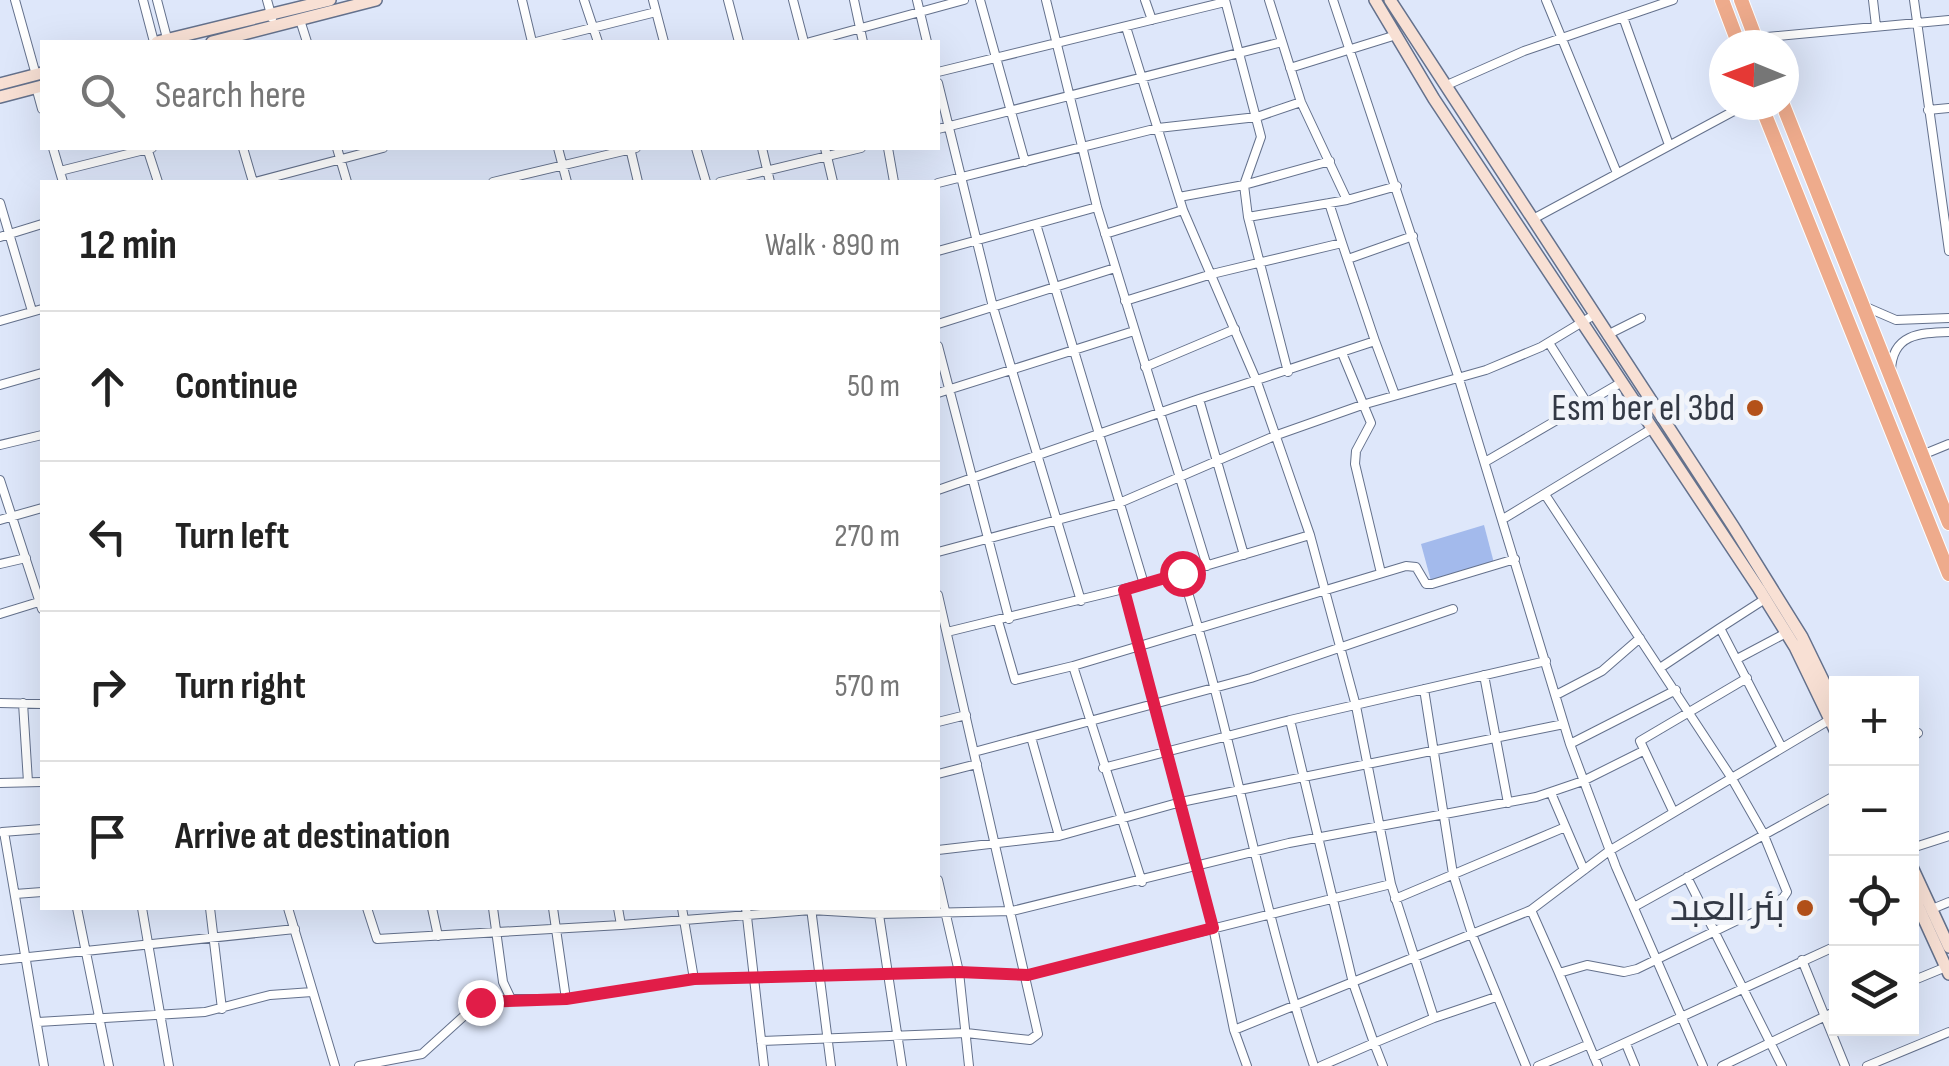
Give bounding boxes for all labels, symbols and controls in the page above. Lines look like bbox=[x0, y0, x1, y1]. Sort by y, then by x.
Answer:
north arrow bbox=[1709, 30, 1799, 120]
search box bbox=[40, 40, 940, 150]
icon: search bbox=[75, 68, 130, 123]
text: Search here bbox=[155, 73, 306, 118]
text: 12 min bbox=[80, 220, 177, 271]
text: Walk · 890 m bbox=[765, 226, 900, 265]
icon: ahead bbox=[80, 359, 135, 414]
text: Continue bbox=[175, 364, 298, 409]
text: 50 m bbox=[847, 367, 900, 406]
place label: Esm ber el 3bd bbox=[1551, 386, 1735, 431]
marker: Esm ber el 3bd bbox=[1744, 397, 1766, 419]
icon: left bbox=[80, 509, 135, 564]
text: Turn left bbox=[175, 514, 289, 559]
text: 270 m bbox=[834, 517, 900, 556]
route start bbox=[1160, 551, 1206, 597]
icon: right bbox=[80, 659, 135, 714]
text: Turn right bbox=[175, 664, 306, 709]
text: 570 m bbox=[835, 667, 900, 706]
map controls bbox=[1829, 676, 1919, 1036]
button: + bbox=[1829, 676, 1919, 766]
button: − bbox=[1829, 766, 1919, 856]
icon: arrive bbox=[80, 809, 135, 864]
text: Arrive at destination bbox=[175, 814, 450, 859]
button: locate bbox=[1829, 856, 1919, 946]
place label: بئر العبد bbox=[1670, 886, 1785, 931]
marker: بئر العبد bbox=[1794, 897, 1816, 919]
button: layers bbox=[1829, 946, 1919, 1036]
route end bbox=[458, 980, 504, 1026]

